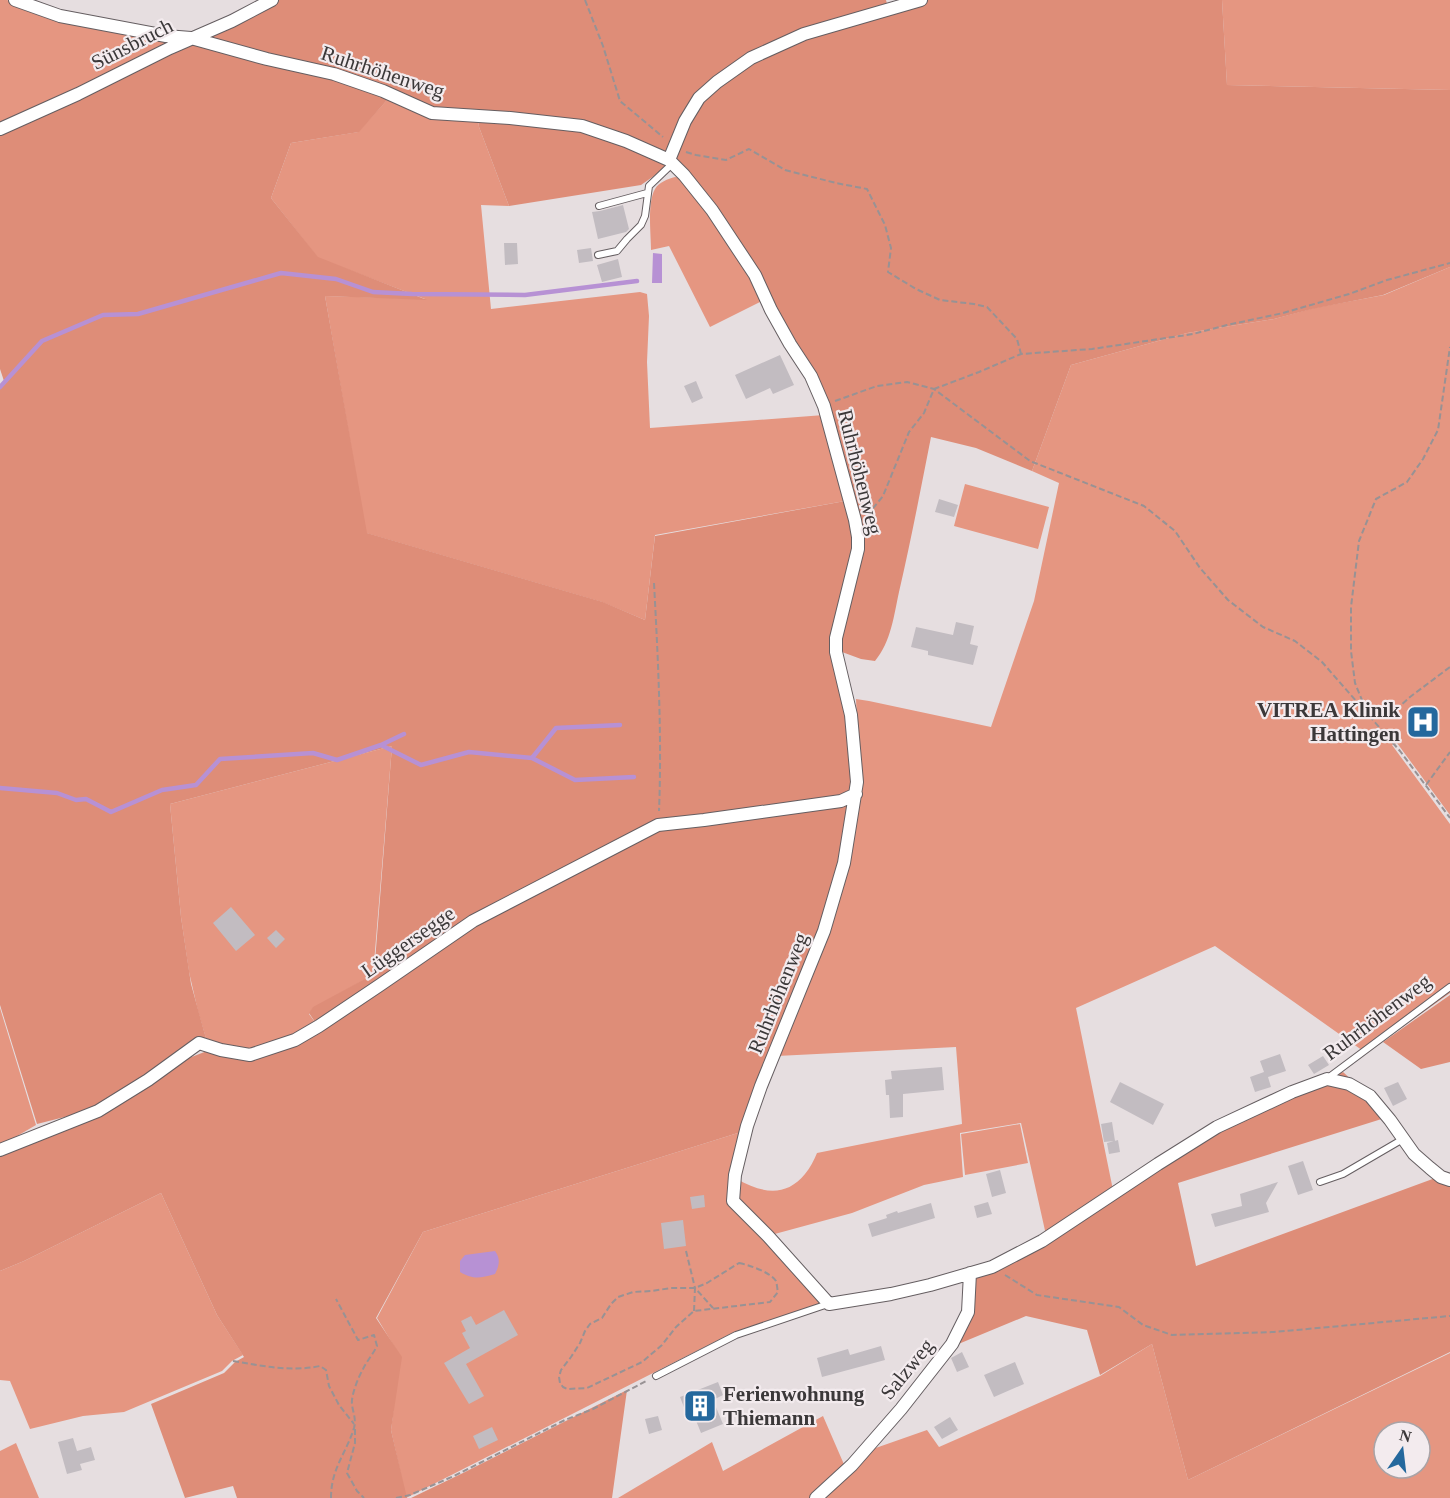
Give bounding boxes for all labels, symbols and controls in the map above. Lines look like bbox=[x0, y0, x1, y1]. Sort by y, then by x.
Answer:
street label: Sünsbruch bbox=[87, 13, 177, 75]
street label: Ruhrhöhenweg bbox=[318, 41, 448, 103]
street label: Ruhrhöhenweg bbox=[833, 407, 887, 538]
place label: VITREA Klinik Hattingen bbox=[1257, 698, 1400, 746]
hospital icon: VITREA Klinik Hattingen bbox=[1405, 704, 1441, 740]
street label: Lüggersegge bbox=[357, 901, 459, 983]
street label: Ruhrhöhenweg bbox=[743, 929, 813, 1057]
street label: Ruhrhöhenweg bbox=[1319, 969, 1436, 1065]
street label: Salzweg bbox=[875, 1333, 939, 1404]
place label: Ferienwohnung Thiemann bbox=[723, 1382, 865, 1430]
building icon: Ferienwohnung Thiemann bbox=[682, 1388, 718, 1424]
north arrow bbox=[1372, 1420, 1432, 1480]
text: N bbox=[1398, 1426, 1414, 1446]

